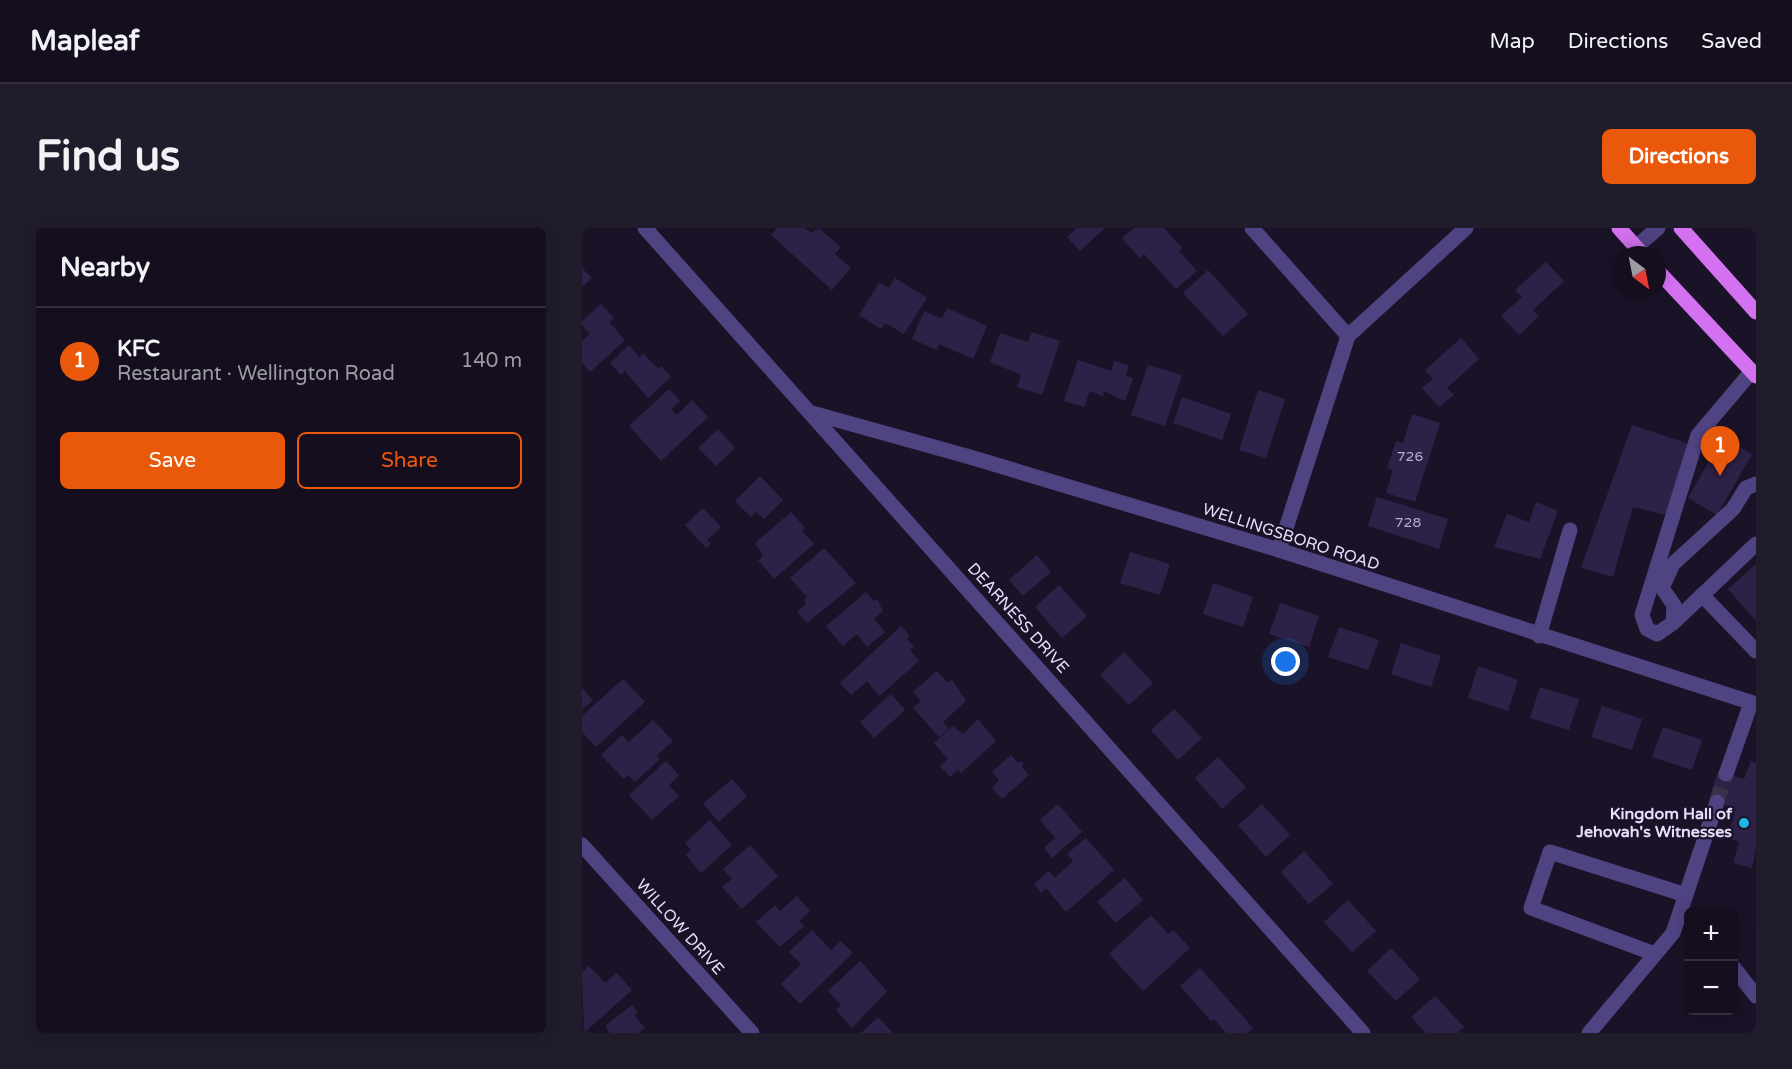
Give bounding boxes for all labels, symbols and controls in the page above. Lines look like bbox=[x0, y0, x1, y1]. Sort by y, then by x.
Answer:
text: Mapleaf bbox=[30, 24, 139, 58]
text: Map bbox=[1489, 29, 1535, 54]
text: Directions bbox=[1568, 29, 1668, 54]
text: Saved bbox=[1701, 29, 1762, 54]
button: Directions bbox=[1602, 129, 1756, 184]
text: Find us bbox=[36, 131, 180, 182]
north arrow bbox=[1612, 246, 1666, 300]
text: Nearby bbox=[60, 252, 150, 283]
text: KFC bbox=[117, 336, 160, 362]
text: 1 bbox=[73, 349, 86, 373]
text: 140 m bbox=[461, 349, 522, 373]
text: Restaurant · Wellington Road bbox=[117, 362, 395, 386]
pin: 1 bbox=[1700, 426, 1740, 476]
button: Save bbox=[60, 432, 285, 489]
button: Share bbox=[297, 432, 522, 489]
house number: 726 bbox=[1397, 448, 1423, 465]
street label: WELLINGSBORO ROAD bbox=[1200, 499, 1382, 575]
house number: 728 bbox=[1395, 514, 1421, 531]
street label: DEARNESS DRIVE bbox=[963, 559, 1073, 677]
your location bbox=[1271, 647, 1300, 676]
place label: Kingdom Hall of Jehovah's Witnesses bbox=[1576, 804, 1733, 842]
marker: Kingdom Hall of Jehovah's Witnesses bbox=[1737, 816, 1751, 830]
street label: WILLOW DRIVE bbox=[632, 875, 728, 979]
map controls bbox=[1684, 907, 1738, 1015]
button: + bbox=[1684, 907, 1738, 961]
button: − bbox=[1684, 961, 1738, 1015]

